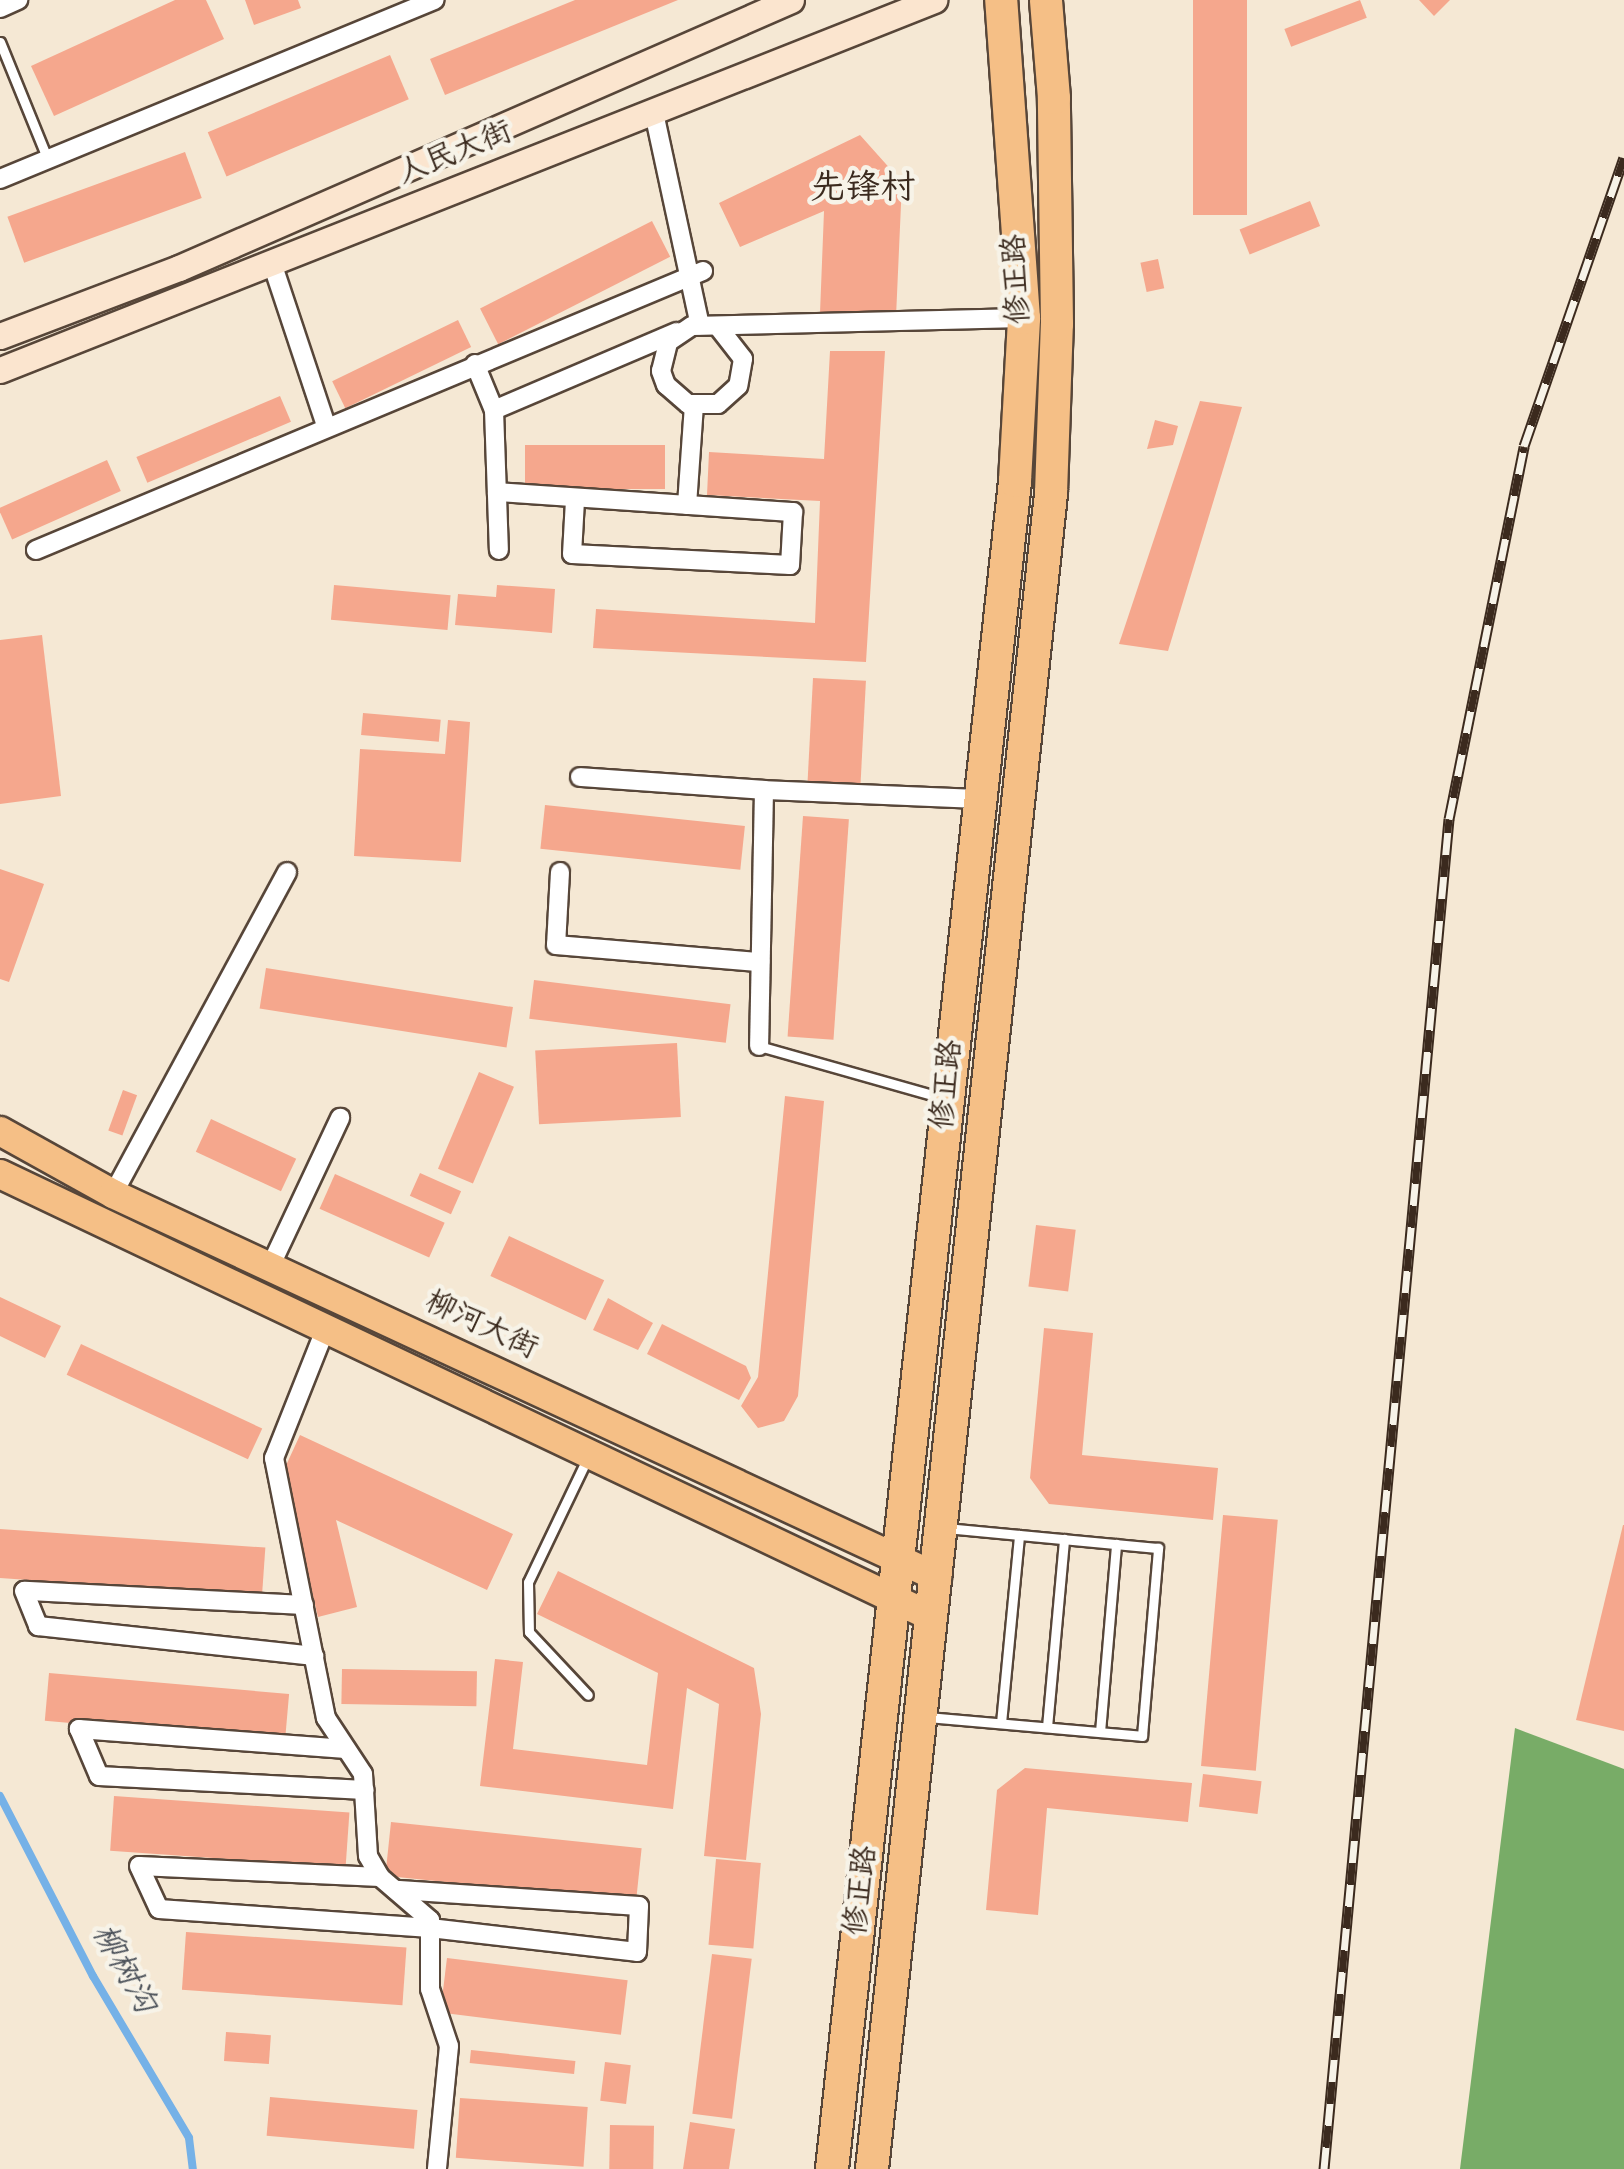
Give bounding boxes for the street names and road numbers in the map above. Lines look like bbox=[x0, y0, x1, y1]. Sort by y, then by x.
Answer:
street label: 人民大街 bbox=[394, 117, 518, 195]
street label: 修正路 bbox=[1000, 233, 1040, 325]
street label: 修正路 bbox=[927, 1038, 973, 1132]
street label: 柳河大街 bbox=[418, 1286, 542, 1370]
street label: 修正路 bbox=[841, 1844, 887, 1938]

